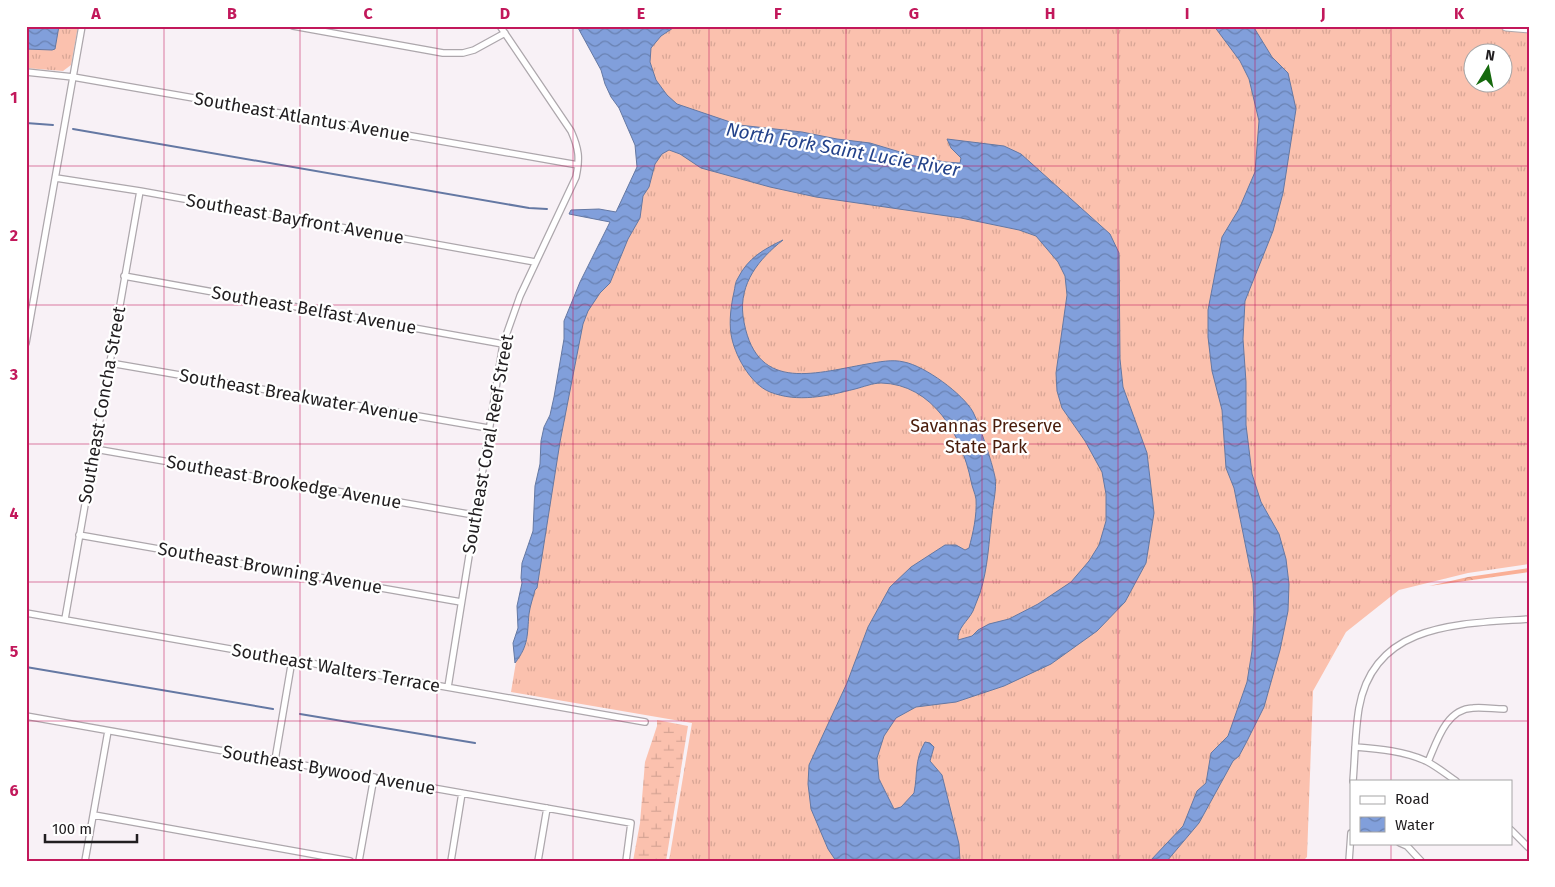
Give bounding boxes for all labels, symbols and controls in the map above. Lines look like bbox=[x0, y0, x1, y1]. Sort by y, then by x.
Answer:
text: A bbox=[90, 4, 101, 23]
text: B bbox=[227, 4, 237, 23]
text: C bbox=[363, 4, 373, 23]
text: D bbox=[500, 4, 510, 23]
text: E bbox=[637, 4, 645, 23]
text: F bbox=[774, 4, 782, 23]
text: G bbox=[909, 4, 919, 23]
text: H bbox=[1045, 4, 1055, 23]
text: I bbox=[1185, 4, 1189, 23]
text: J bbox=[1319, 4, 1326, 23]
text: K bbox=[1454, 4, 1465, 23]
north arrow bbox=[1462, 42, 1512, 92]
text: N bbox=[1484, 47, 1496, 65]
street label: Southeast Atlantus Avenue bbox=[192, 87, 412, 147]
text: 1 bbox=[10, 88, 18, 107]
water label: North Fork Saint Lucie River bbox=[724, 118, 962, 182]
street label: Southeast Bayfront Avenue bbox=[184, 189, 406, 249]
text: 2 bbox=[10, 226, 18, 245]
street label: Southeast Belfast Avenue bbox=[210, 281, 418, 339]
street label: Southeast Concha Street bbox=[74, 304, 130, 505]
street label: Southeast Coral Reef Street bbox=[458, 332, 518, 556]
street label: Southeast Breakwater Avenue bbox=[178, 364, 420, 428]
text: 3 bbox=[9, 365, 18, 384]
park label: Savannas Preserve State Park bbox=[910, 415, 1062, 458]
street label: Southeast Brookedge Avenue bbox=[165, 450, 403, 514]
text: 4 bbox=[9, 504, 19, 523]
street label: Southeast Browning Avenue bbox=[156, 537, 384, 599]
street label: Southeast Walters Terrace bbox=[230, 639, 442, 697]
text: 5 bbox=[10, 642, 19, 661]
street label: Southeast Bywood Avenue bbox=[221, 740, 437, 800]
legend bbox=[1350, 780, 1512, 844]
text: 6 bbox=[9, 781, 19, 800]
text: Road bbox=[1395, 790, 1430, 808]
scale bar bbox=[45, 812, 138, 844]
text: Water bbox=[1395, 816, 1434, 834]
text: 100 m bbox=[52, 820, 92, 838]

